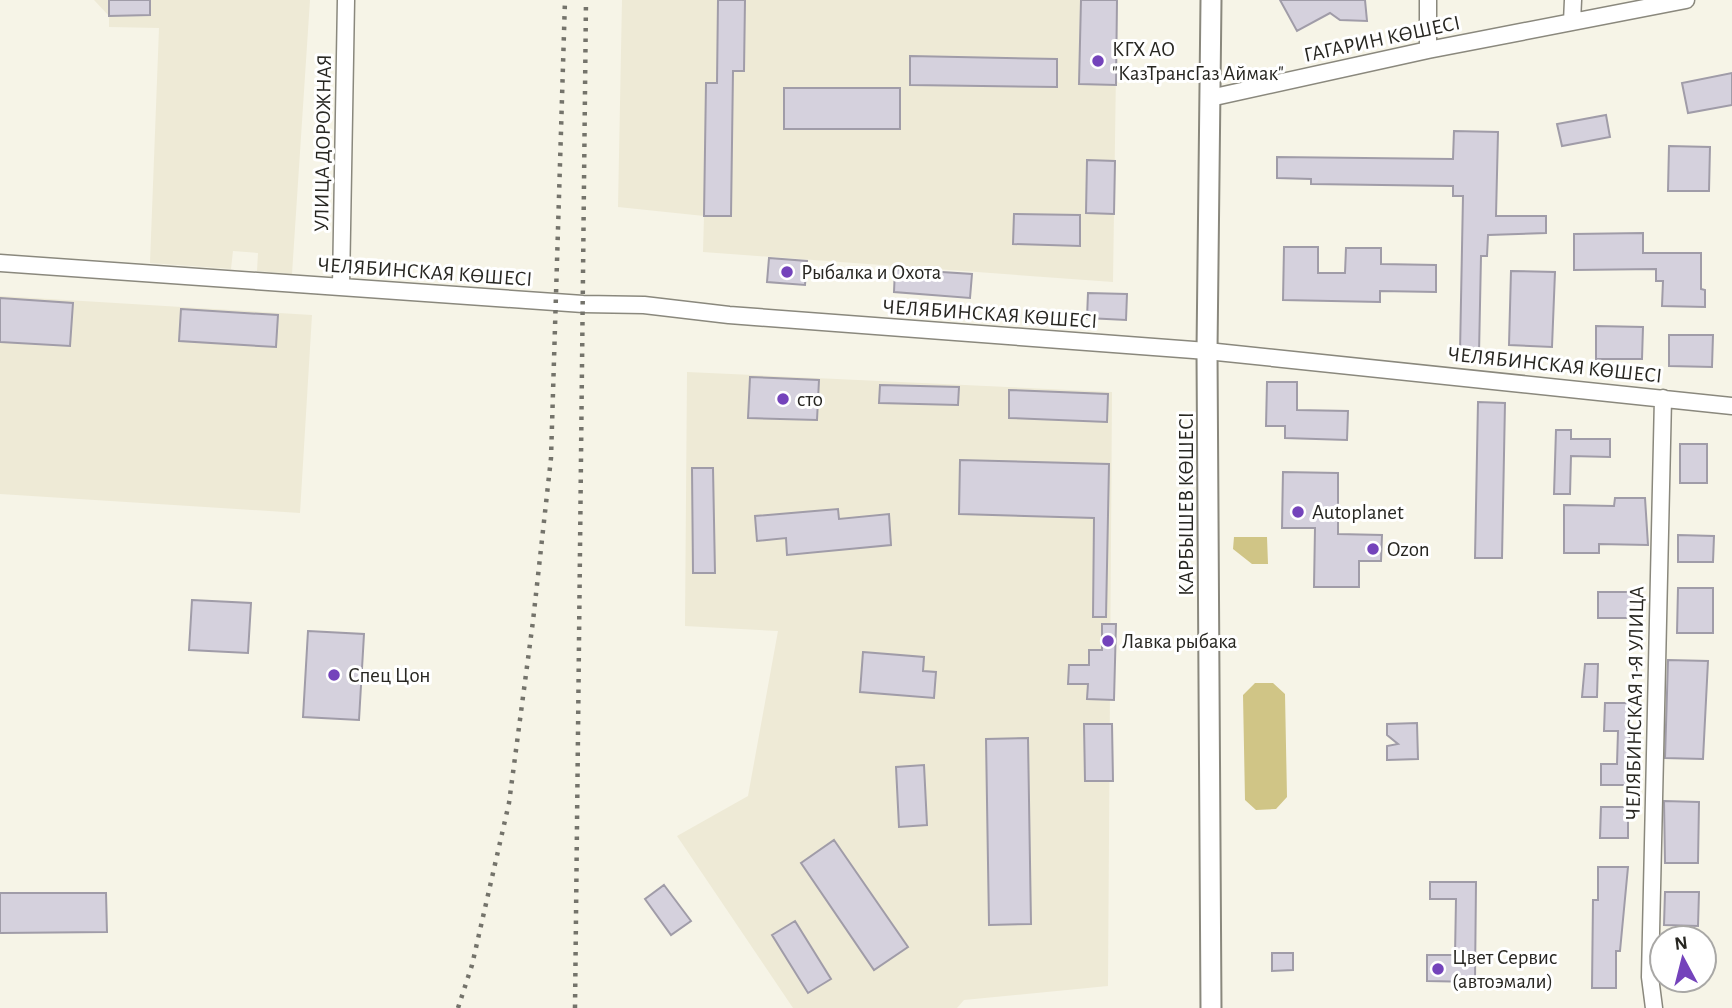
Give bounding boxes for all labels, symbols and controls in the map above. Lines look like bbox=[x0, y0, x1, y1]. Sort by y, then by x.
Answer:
street label: ГАГАРИН КӨШЕСІ bbox=[1302, 12, 1462, 66]
place label: КГХ АО "КазТрансГаз Аймак" bbox=[1112, 39, 1284, 84]
marker: КГХ АО "КазТрансГаз Аймак" bbox=[1090, 53, 1106, 69]
street label: УЛИЦА ДОРОЖНАЯ bbox=[311, 54, 335, 232]
street label: ЧЕЛЯБИНСКАЯ КӨШЕСІ bbox=[317, 254, 533, 290]
place label: Рыбалка и Охота bbox=[801, 262, 942, 283]
marker: Рыбалка и Охота bbox=[779, 264, 795, 280]
street label: ЧЕЛЯБИНСКАЯ КӨШЕСІ bbox=[882, 296, 1098, 332]
street label: ЧЕЛЯБИНСКАЯ КӨШЕСІ bbox=[1447, 343, 1663, 387]
place label: сто bbox=[797, 389, 823, 410]
marker: сто bbox=[775, 391, 791, 407]
street label: КАРБЫШЕВ КӨШЕСІ bbox=[1176, 412, 1197, 596]
place label: Autoplanet bbox=[1312, 502, 1404, 523]
marker: Autoplanet bbox=[1290, 504, 1306, 520]
place label: Ozon bbox=[1387, 539, 1430, 560]
marker: Ozon bbox=[1365, 541, 1381, 557]
street label: ЧЕЛЯБИНСКАЯ 1-Я УЛИЦА bbox=[1622, 586, 1648, 820]
place label: Лавка рыбака bbox=[1122, 631, 1238, 652]
marker: Лавка рыбака bbox=[1100, 633, 1116, 649]
place label: Спец Цон bbox=[348, 665, 431, 686]
marker: Спец Цон bbox=[326, 667, 342, 683]
north arrow bbox=[1648, 924, 1718, 994]
text: N bbox=[1673, 933, 1689, 954]
place label: Цвет Сервис (автоэмали) bbox=[1452, 947, 1557, 992]
marker: Цвет Сервис (автоэмали) bbox=[1430, 961, 1446, 977]

